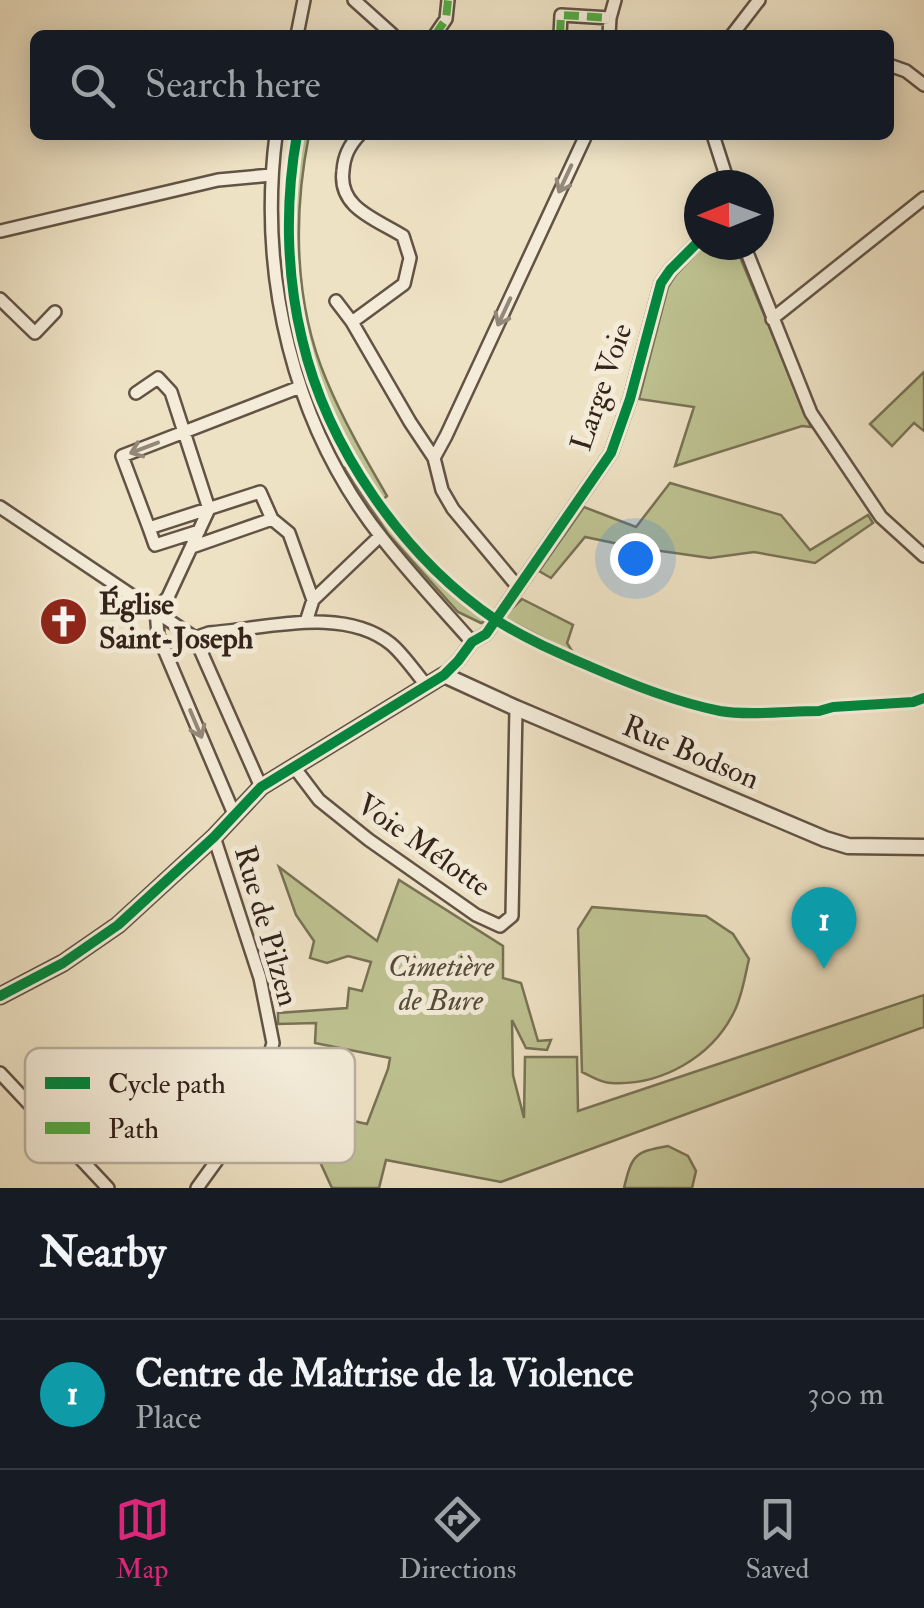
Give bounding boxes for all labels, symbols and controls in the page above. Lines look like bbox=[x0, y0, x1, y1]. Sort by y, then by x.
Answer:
search box bbox=[30, 30, 894, 140]
icon: search bbox=[65, 58, 120, 113]
text: Search here bbox=[145, 61, 321, 109]
one-way arrow bbox=[555, 163, 574, 193]
north arrow bbox=[684, 170, 774, 260]
one-way arrow bbox=[494, 296, 512, 327]
street label: Large Voie bbox=[562, 319, 640, 456]
one-way arrow bbox=[129, 440, 159, 458]
your location bbox=[610, 533, 661, 584]
place label: Église Saint-Joseph bbox=[99, 585, 254, 657]
church icon: Église Saint-Joseph bbox=[38, 595, 90, 647]
street label: Rue Bodson bbox=[617, 707, 765, 798]
one-way arrow bbox=[188, 708, 206, 739]
street label: Voie Mélotte bbox=[350, 786, 498, 905]
street label: Rue de Pilzen bbox=[226, 842, 307, 1010]
pin: 1 bbox=[792, 886, 856, 969]
park label: Cimetière de Bure bbox=[388, 948, 495, 1019]
legend bbox=[25, 1048, 355, 1163]
text: Cycle path bbox=[108, 1067, 226, 1102]
text: Path bbox=[108, 1112, 159, 1147]
text: Nearby bbox=[40, 1227, 166, 1279]
text: Centre de Maîtrise de la Violence bbox=[135, 1350, 633, 1398]
text: 1 bbox=[67, 1374, 78, 1414]
text: 300 m bbox=[807, 1374, 884, 1414]
text: Place bbox=[135, 1398, 201, 1438]
tab: Map bbox=[115, 1492, 170, 1587]
tab: Directions bbox=[399, 1492, 516, 1587]
tab: Saved bbox=[745, 1492, 809, 1587]

